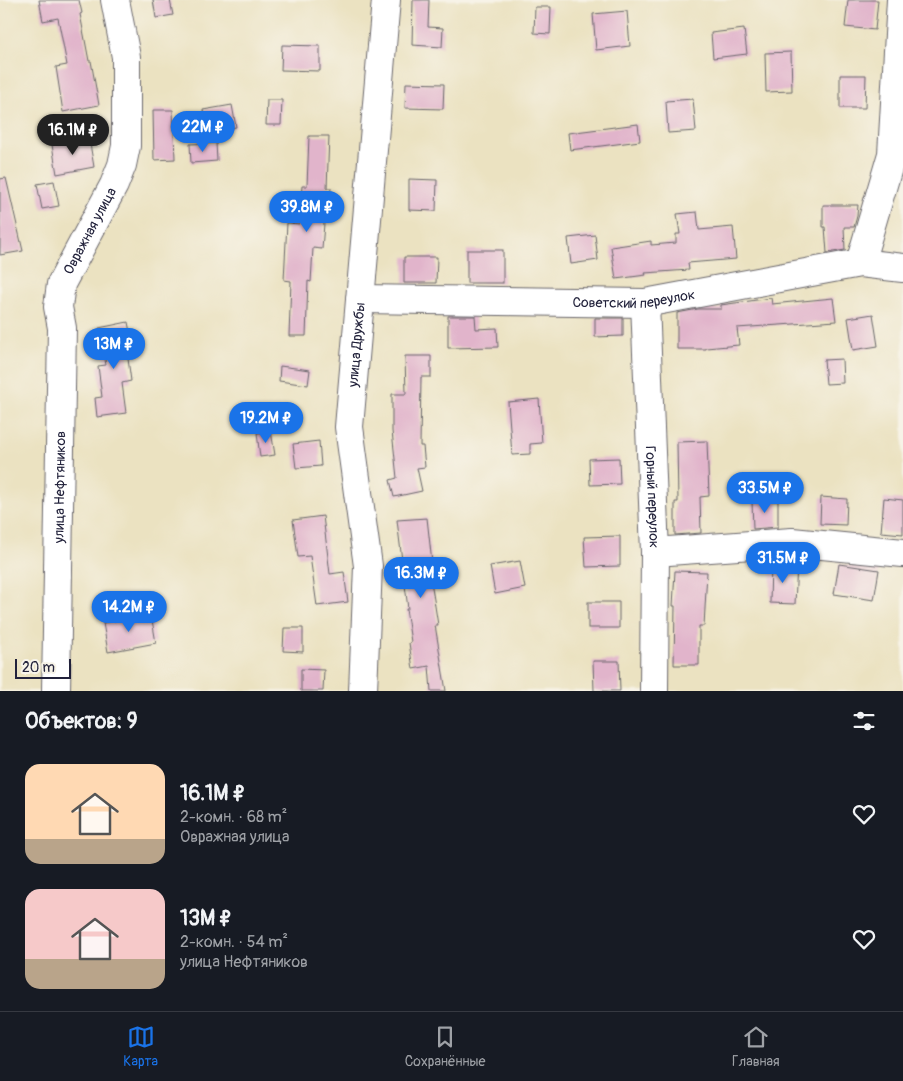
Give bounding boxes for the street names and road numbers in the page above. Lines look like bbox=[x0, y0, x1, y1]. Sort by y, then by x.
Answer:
street label: Овражная улица bbox=[59, 184, 120, 277]
street label: Советский переулок bbox=[572, 285, 696, 312]
street label: улица Дружбы bbox=[344, 302, 368, 389]
street label: улица Нефтяников bbox=[50, 431, 69, 544]
street label: Горный переулок bbox=[642, 445, 663, 548]

